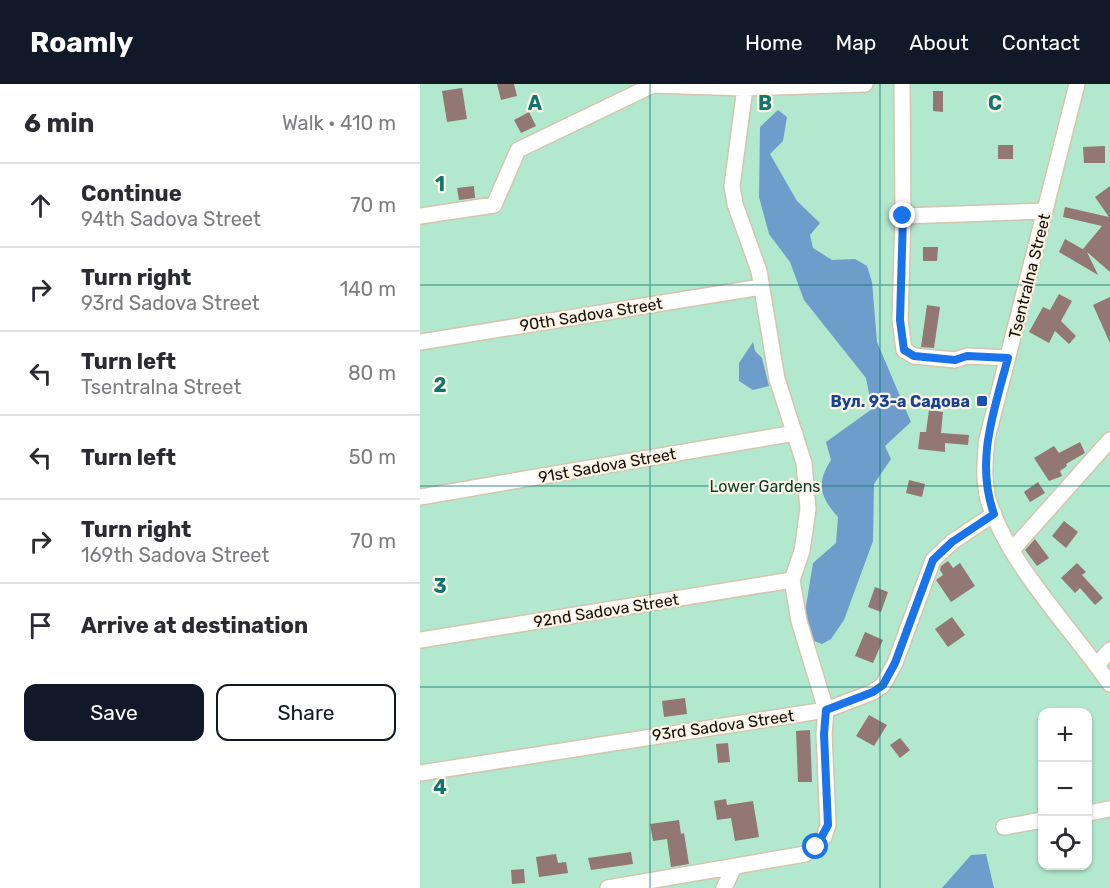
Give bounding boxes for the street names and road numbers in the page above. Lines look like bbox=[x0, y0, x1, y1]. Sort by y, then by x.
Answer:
street label: Tsentralna Street bbox=[1005, 212, 1054, 341]
street label: 90th Sadova Street bbox=[518, 294, 664, 335]
street label: 91st Sadova Street bbox=[537, 444, 677, 487]
street label: 92nd Sadova Street bbox=[532, 590, 680, 631]
street label: 93rd Sadova Street bbox=[651, 706, 795, 745]

